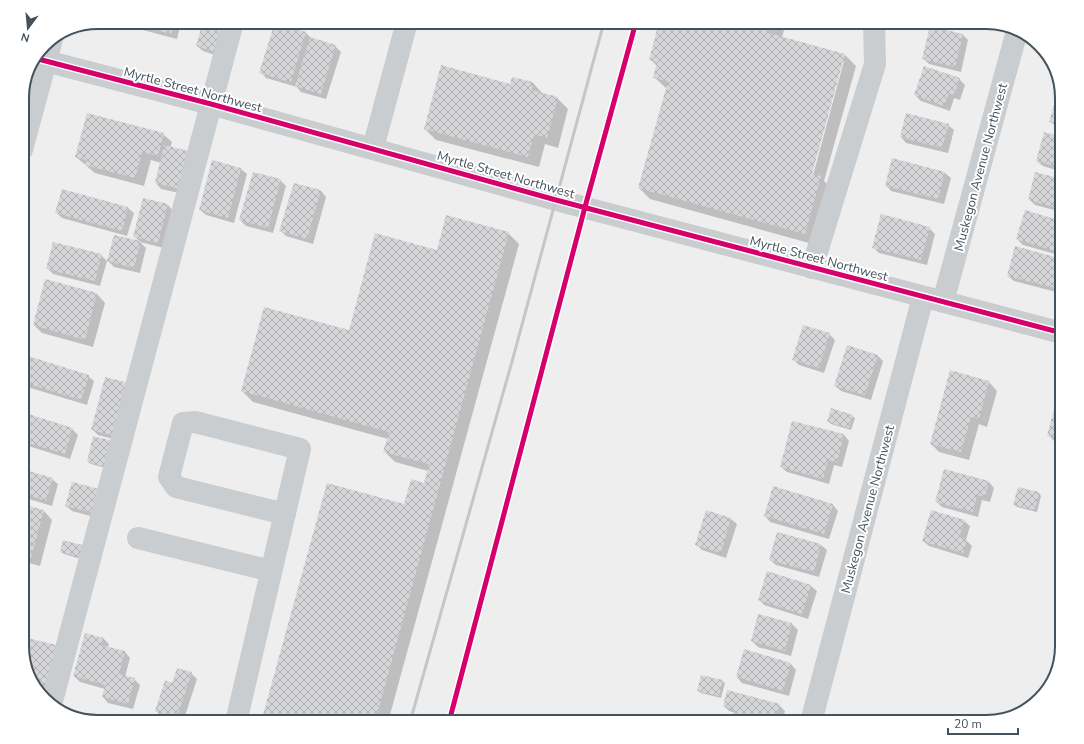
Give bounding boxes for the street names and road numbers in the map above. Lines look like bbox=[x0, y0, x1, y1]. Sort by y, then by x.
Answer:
street label: Myrtle Street Northwest bbox=[122, 63, 264, 117]
street label: Muskegon Avenue Northwest bbox=[950, 81, 1012, 253]
street label: Myrtle Street Northwest bbox=[435, 147, 577, 203]
street label: Myrtle Street Northwest bbox=[748, 232, 890, 286]
street label: Muskegon Avenue Northwest bbox=[837, 423, 899, 595]

